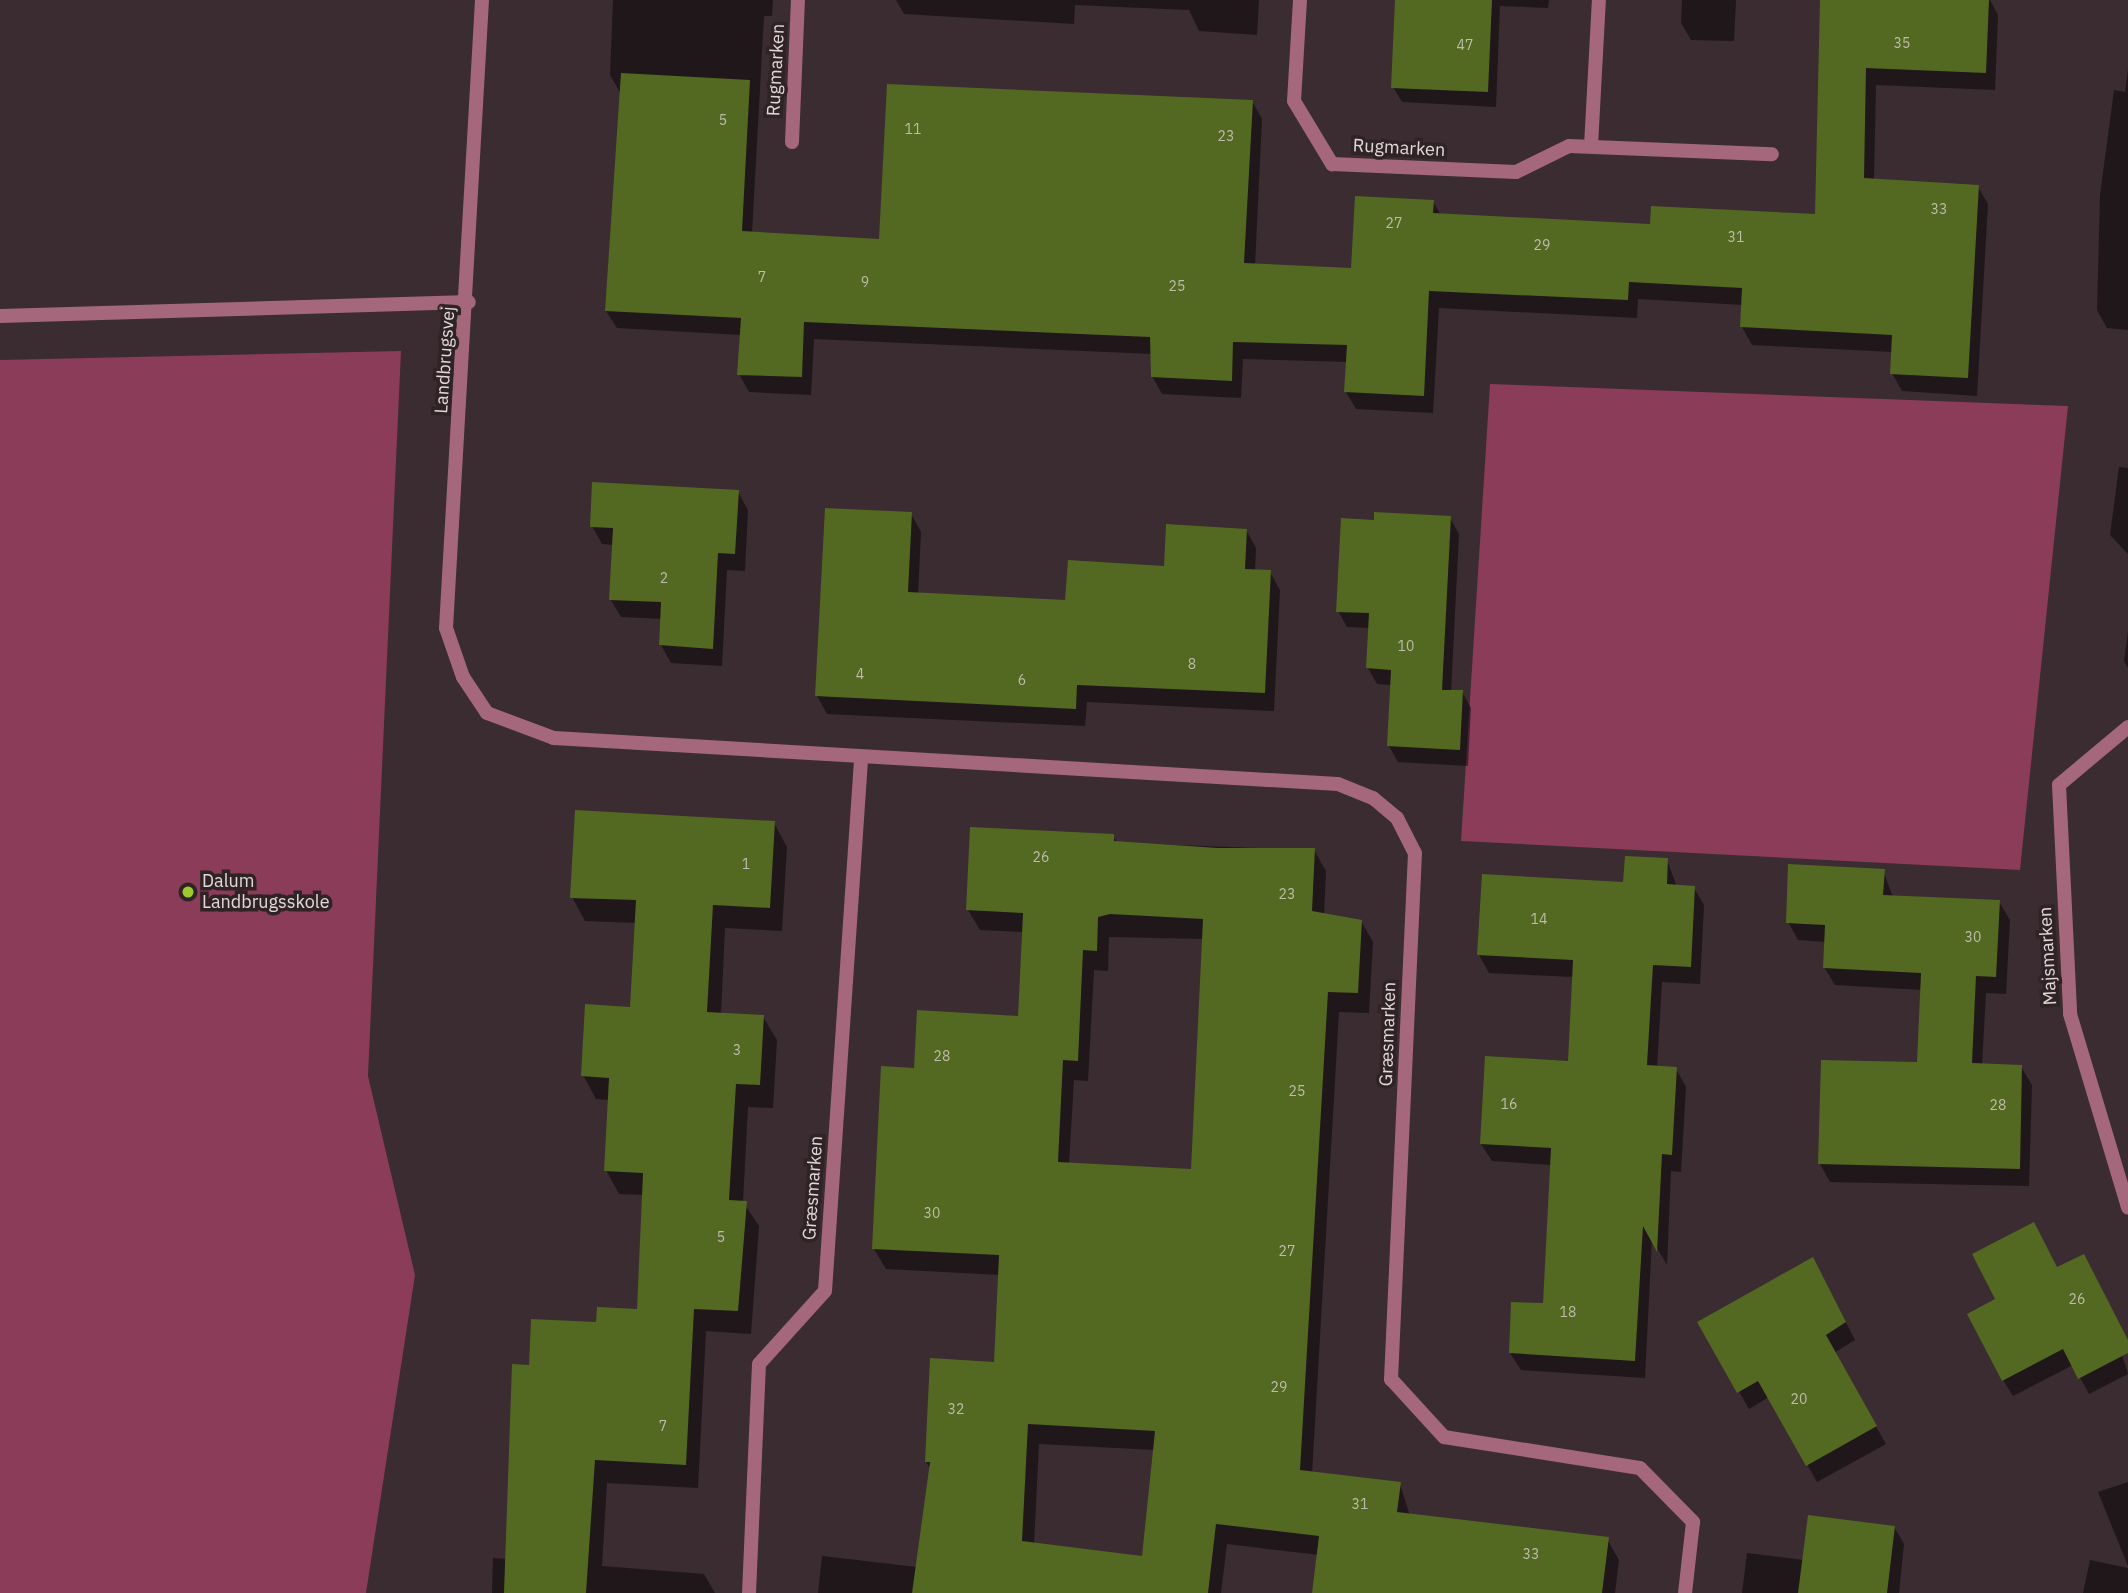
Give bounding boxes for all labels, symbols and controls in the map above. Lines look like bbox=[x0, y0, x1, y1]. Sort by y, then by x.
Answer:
street label: Rugmarken bbox=[763, 23, 789, 117]
house number: 35 bbox=[1894, 35, 1910, 51]
house number: 47 bbox=[1457, 37, 1473, 53]
house number: 5 bbox=[719, 112, 727, 128]
house number: 11 bbox=[905, 121, 921, 137]
house number: 23 bbox=[1218, 128, 1234, 144]
street label: Rugmarken bbox=[1352, 135, 1446, 161]
house number: 33 bbox=[1931, 201, 1947, 217]
house number: 27 bbox=[1386, 215, 1402, 231]
house number: 31 bbox=[1728, 229, 1744, 245]
house number: 29 bbox=[1534, 237, 1550, 253]
house number: 7 bbox=[758, 269, 766, 285]
house number: 9 bbox=[861, 274, 869, 290]
house number: 25 bbox=[1169, 278, 1185, 294]
street label: Landbrugsvej bbox=[430, 306, 460, 414]
house number: 2 bbox=[660, 570, 668, 586]
house number: 10 bbox=[1398, 638, 1414, 654]
house number: 8 bbox=[1188, 656, 1196, 672]
house number: 4 bbox=[856, 666, 864, 682]
house number: 6 bbox=[1018, 672, 1026, 688]
house number: 26 bbox=[1033, 849, 1049, 865]
house number: 1 bbox=[742, 856, 750, 872]
place label: Dalum Landbrugsskole bbox=[202, 871, 330, 914]
marker: Dalum Landbrugsskole bbox=[180, 884, 196, 900]
house number: 23 bbox=[1279, 886, 1295, 902]
street label: Majsmarken bbox=[2035, 906, 2061, 1006]
house number: 14 bbox=[1531, 911, 1547, 927]
house number: 30 bbox=[1965, 929, 1981, 945]
street label: Græsmarken bbox=[1375, 981, 1401, 1087]
house number: 3 bbox=[733, 1042, 741, 1058]
house number: 28 bbox=[934, 1048, 950, 1064]
house number: 25 bbox=[1289, 1083, 1305, 1099]
house number: 16 bbox=[1501, 1096, 1517, 1112]
house number: 28 bbox=[1990, 1097, 2006, 1113]
street label: Græsmarken bbox=[799, 1135, 827, 1241]
house number: 30 bbox=[924, 1205, 940, 1221]
house number: 5 bbox=[717, 1229, 725, 1245]
house number: 27 bbox=[1279, 1243, 1295, 1259]
house number: 26 bbox=[2069, 1291, 2085, 1307]
house number: 18 bbox=[1560, 1304, 1576, 1320]
house number: 29 bbox=[1271, 1379, 1287, 1395]
house number: 20 bbox=[1791, 1391, 1807, 1407]
house number: 32 bbox=[948, 1401, 964, 1417]
house number: 7 bbox=[659, 1418, 667, 1434]
house number: 31 bbox=[1352, 1496, 1368, 1512]
house number: 33 bbox=[1523, 1546, 1539, 1562]

